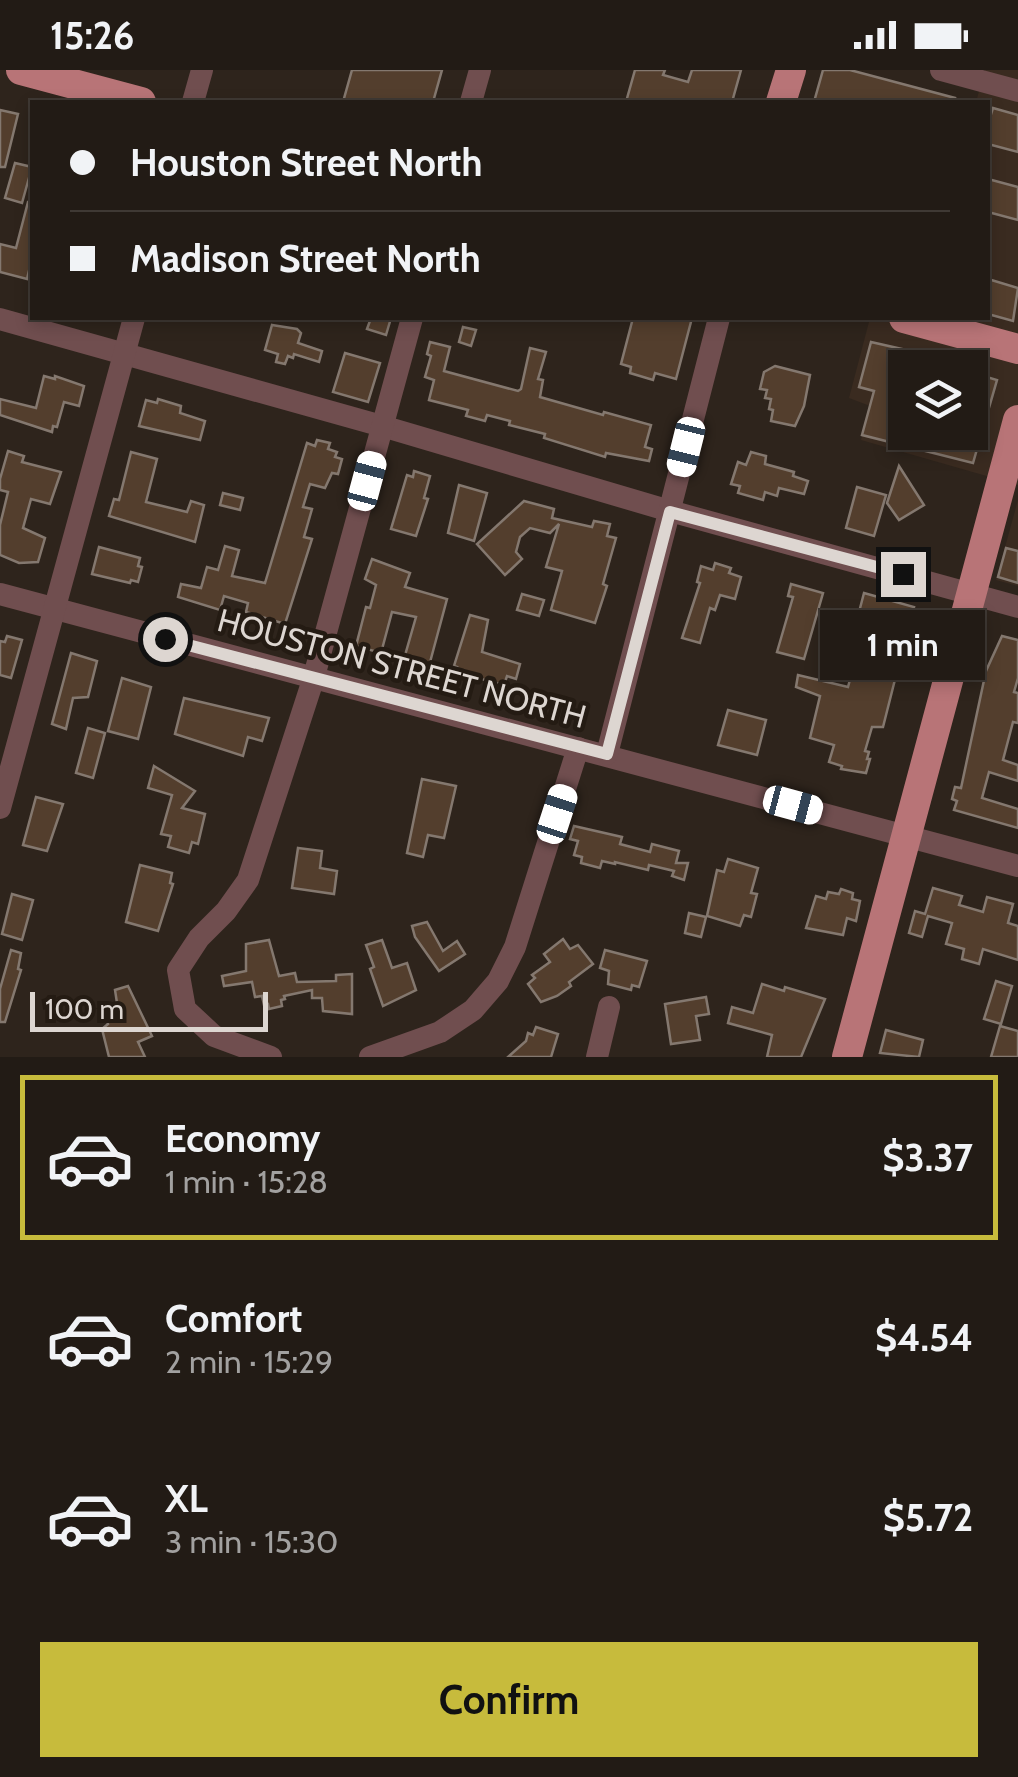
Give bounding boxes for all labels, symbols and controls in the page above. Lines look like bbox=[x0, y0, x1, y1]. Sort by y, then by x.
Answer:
text: 15:26 bbox=[50, 12, 134, 59]
text: Houston Street North bbox=[130, 139, 482, 186]
text: Madison Street North bbox=[130, 235, 481, 282]
map controls bbox=[888, 350, 988, 450]
button: layers bbox=[888, 350, 988, 450]
car bbox=[664, 414, 708, 480]
car bbox=[345, 448, 389, 514]
route end bbox=[881, 552, 926, 597]
street label: HOUSTON STREET NORTH bbox=[213, 600, 591, 736]
callout: 1 min bbox=[820, 609, 986, 679]
route start bbox=[143, 617, 188, 662]
text: 1 min bbox=[866, 625, 939, 664]
car bbox=[533, 781, 581, 847]
car bbox=[760, 783, 826, 827]
scale bar bbox=[30, 987, 268, 1031]
text: 100 m bbox=[45, 992, 124, 1026]
icon: car bbox=[45, 1113, 135, 1203]
text: Economy bbox=[165, 1115, 320, 1162]
text: $3.37 bbox=[882, 1134, 973, 1181]
text: 1 min · 15:28 bbox=[165, 1162, 328, 1201]
icon: car bbox=[45, 1293, 135, 1383]
text: Comfort bbox=[165, 1295, 302, 1342]
text: $4.54 bbox=[875, 1314, 973, 1361]
text: 2 min · 15:29 bbox=[165, 1342, 333, 1381]
icon: car bbox=[45, 1473, 135, 1563]
text: XL bbox=[165, 1475, 208, 1522]
text: $5.72 bbox=[883, 1494, 973, 1541]
text: 3 min · 15:30 bbox=[165, 1522, 338, 1561]
button: Confirm bbox=[40, 1642, 978, 1757]

